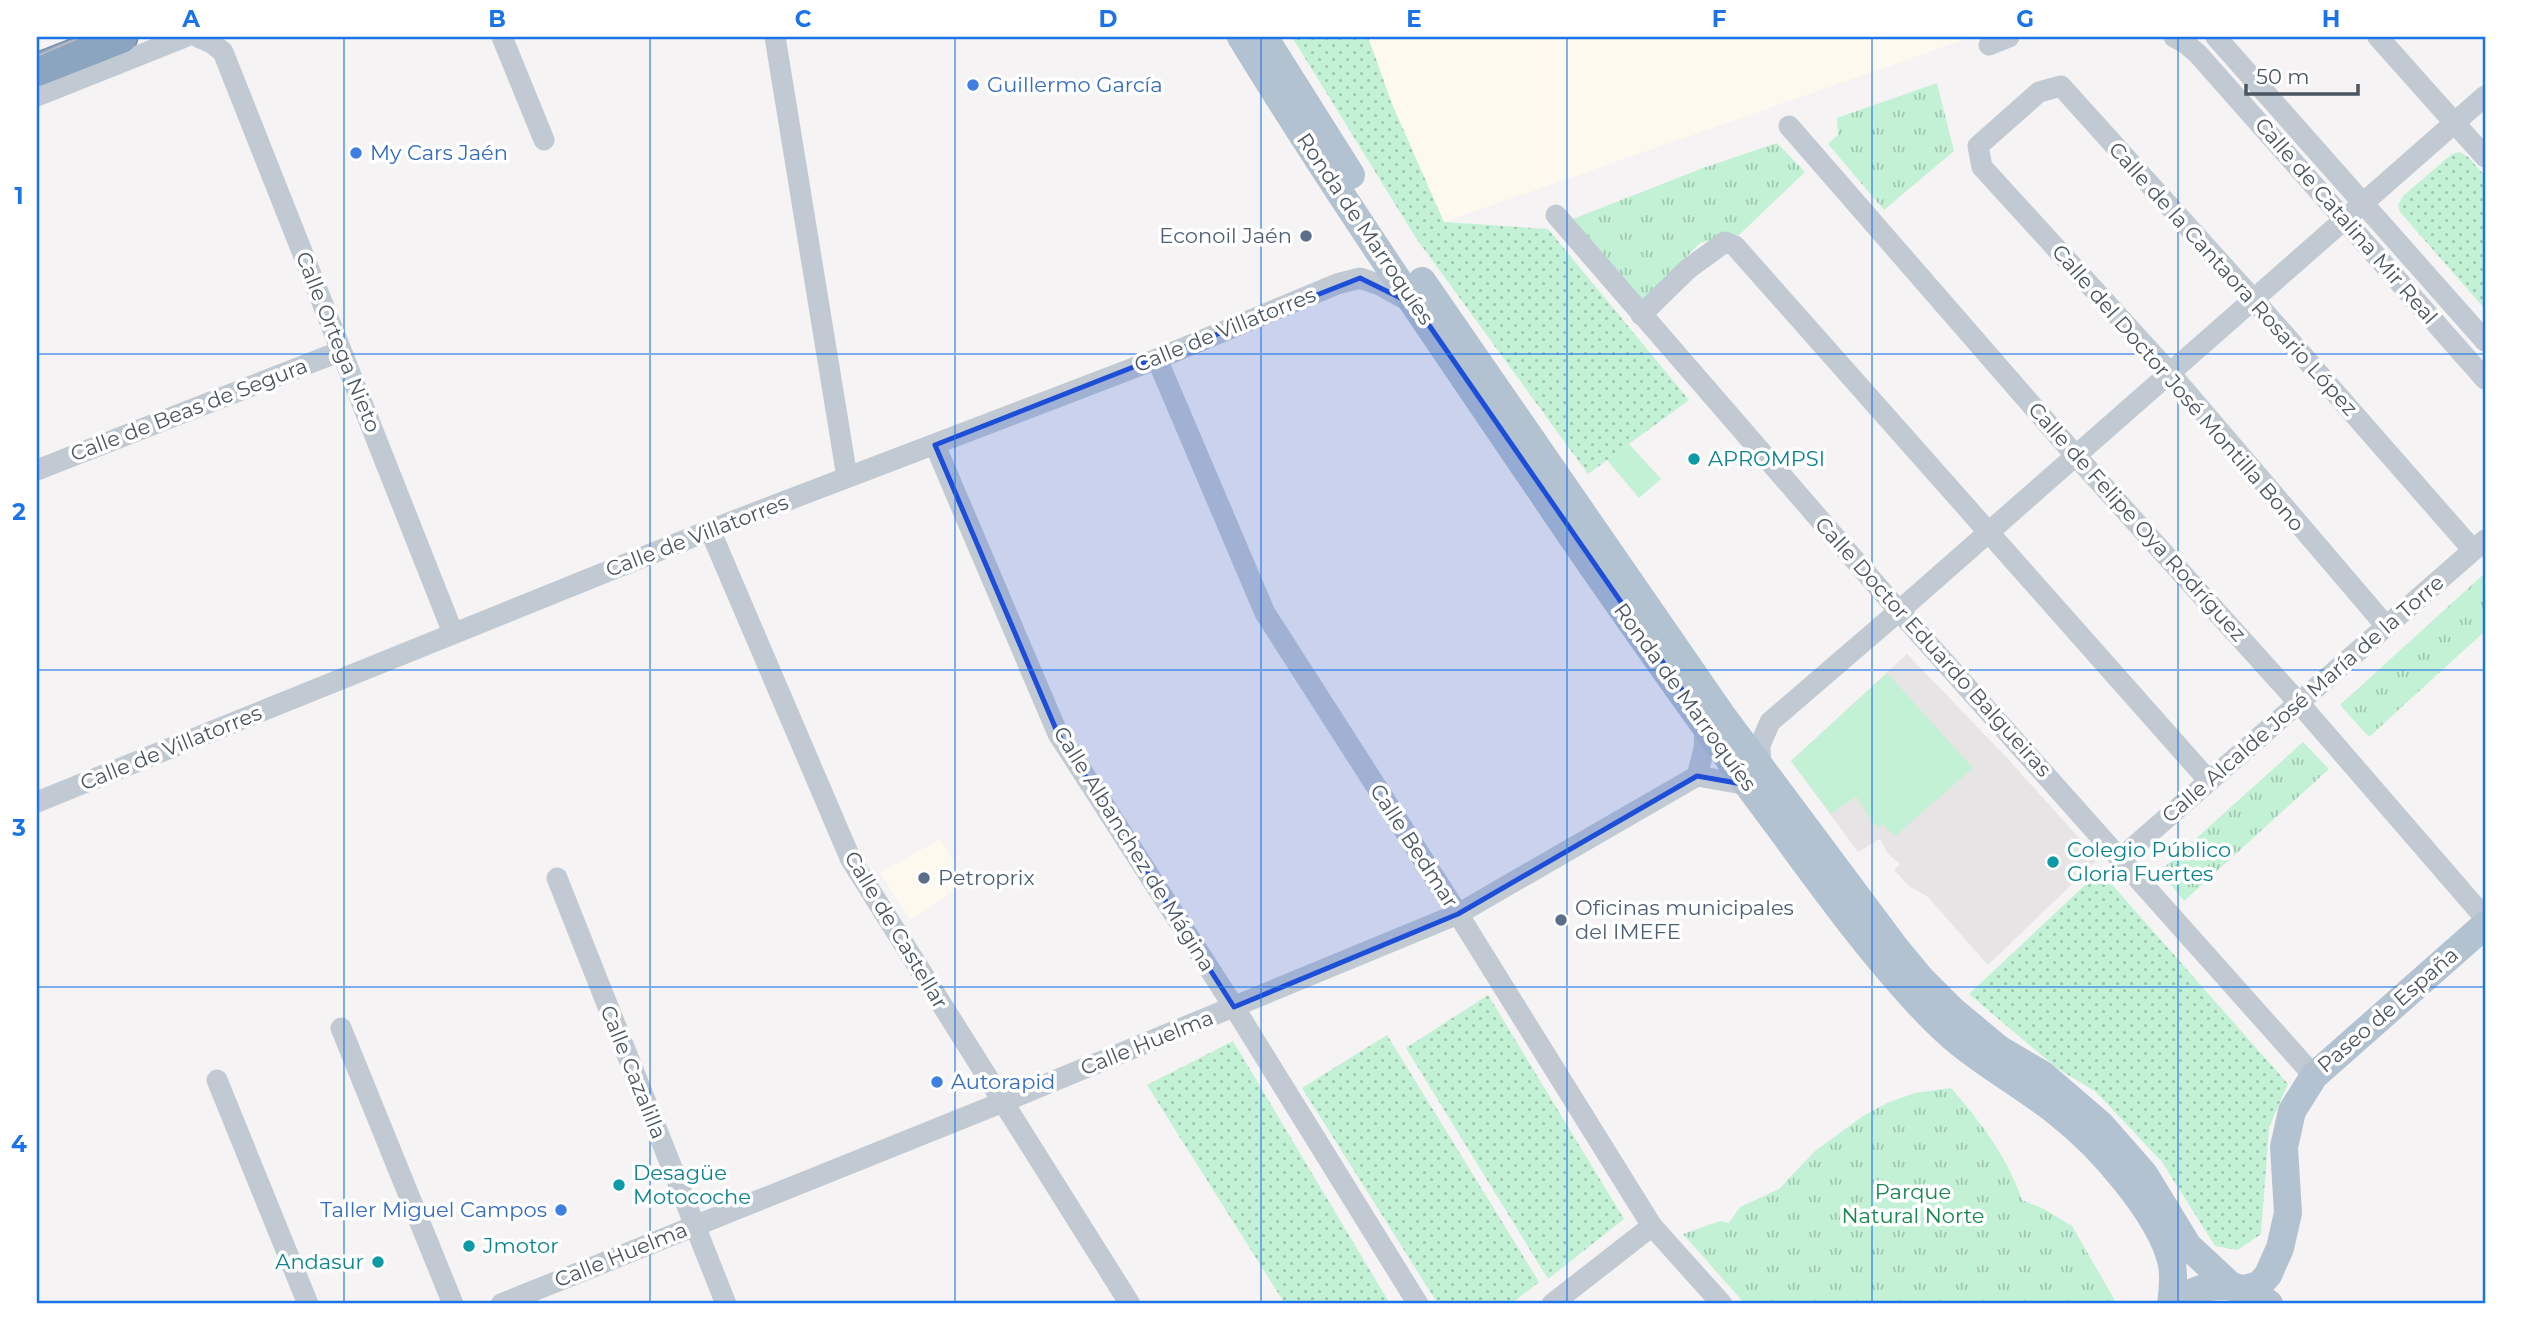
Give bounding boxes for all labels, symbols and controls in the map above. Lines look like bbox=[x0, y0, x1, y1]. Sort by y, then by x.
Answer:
text: A bbox=[181, 5, 200, 33]
text: B bbox=[488, 5, 506, 33]
text: C bbox=[795, 5, 812, 33]
text: D bbox=[1099, 5, 1118, 33]
text: E bbox=[1406, 5, 1422, 33]
text: F bbox=[1712, 5, 1727, 33]
text: G bbox=[2016, 5, 2034, 33]
text: H bbox=[2322, 5, 2340, 33]
scale bar bbox=[2246, 52, 2358, 96]
text: 50 m bbox=[2256, 64, 2310, 89]
place label: Guillermo García bbox=[987, 72, 1163, 97]
marker: Guillermo García bbox=[965, 77, 981, 93]
street label: Calle de Catalina Mir Real bbox=[2250, 112, 2443, 329]
street label: Ronda de Marroquíes bbox=[1292, 128, 1439, 329]
street label: Calle de la Cantaora Rosario López bbox=[2104, 137, 2363, 421]
place label: My Cars Jaén bbox=[370, 140, 508, 165]
marker: My Cars Jaén bbox=[348, 145, 364, 161]
text: 1 bbox=[14, 182, 24, 210]
place label: Econoil Jaén bbox=[1159, 223, 1292, 248]
marker: Econoil Jaén bbox=[1298, 228, 1314, 244]
street label: Calle del Doctor José Montilla Bono bbox=[2047, 239, 2310, 536]
street label: Calle Ortega Nieto bbox=[291, 248, 386, 436]
street label: Calle de Villatorres bbox=[1131, 282, 1319, 377]
street label: Calle de Beas de Segura bbox=[67, 353, 311, 466]
street label: Calle de Felipe Oya Rodríguez bbox=[2023, 397, 2251, 646]
place label: APROMPSI bbox=[1708, 446, 1825, 471]
marker: APROMPSI bbox=[1686, 451, 1702, 467]
street label: Calle de Villatorres bbox=[602, 489, 792, 582]
text: 2 bbox=[12, 498, 26, 526]
street label: Calle Doctor Eduardo Balgueiras bbox=[1810, 512, 2057, 782]
street label: Calle Alcalde José María de la Torre bbox=[2157, 569, 2449, 828]
street label: Ronda de Marroquíes bbox=[1609, 598, 1762, 795]
street label: Calle de Villatorres bbox=[77, 700, 265, 795]
street label: Calle Albanchez de Mágina bbox=[1049, 722, 1220, 976]
street label: Calle Bedmar bbox=[1365, 779, 1464, 912]
text: 3 bbox=[11, 814, 26, 842]
place label: Colegio Público Gloria Fuertes bbox=[2067, 837, 2231, 886]
street label: Calle de Castellar bbox=[840, 846, 953, 1013]
marker: Colegio Público Gloria Fuertes bbox=[2045, 854, 2061, 870]
place label: Petroprix bbox=[938, 865, 1035, 890]
marker: Petroprix bbox=[916, 870, 932, 886]
place label: Oficinas municipales del IMEFE bbox=[1575, 895, 1794, 944]
marker: Oficinas municipales del IMEFE bbox=[1553, 912, 1569, 928]
street label: Paseo de España bbox=[2312, 942, 2463, 1078]
street label: Calle Cazalilla bbox=[595, 1001, 672, 1142]
street label: Calle Huelma bbox=[1077, 1005, 1217, 1080]
place label: Autorapid bbox=[951, 1069, 1055, 1094]
marker: Autorapid bbox=[929, 1074, 945, 1090]
text: 4 bbox=[11, 1130, 27, 1158]
place label: Desagüe Motocoche bbox=[633, 1160, 751, 1209]
marker: Desagüe Motocoche bbox=[611, 1177, 627, 1193]
park label: Parque Natural Norte bbox=[1842, 1179, 1985, 1228]
place label: Taller Miguel Campos bbox=[320, 1197, 547, 1222]
marker: Taller Miguel Campos bbox=[553, 1202, 569, 1218]
street label: Calle Huelma bbox=[551, 1217, 691, 1292]
place label: Jmotor bbox=[482, 1233, 559, 1258]
marker: Jmotor bbox=[461, 1238, 477, 1254]
place label: Andasur bbox=[275, 1249, 364, 1274]
marker: Andasur bbox=[370, 1254, 386, 1270]

